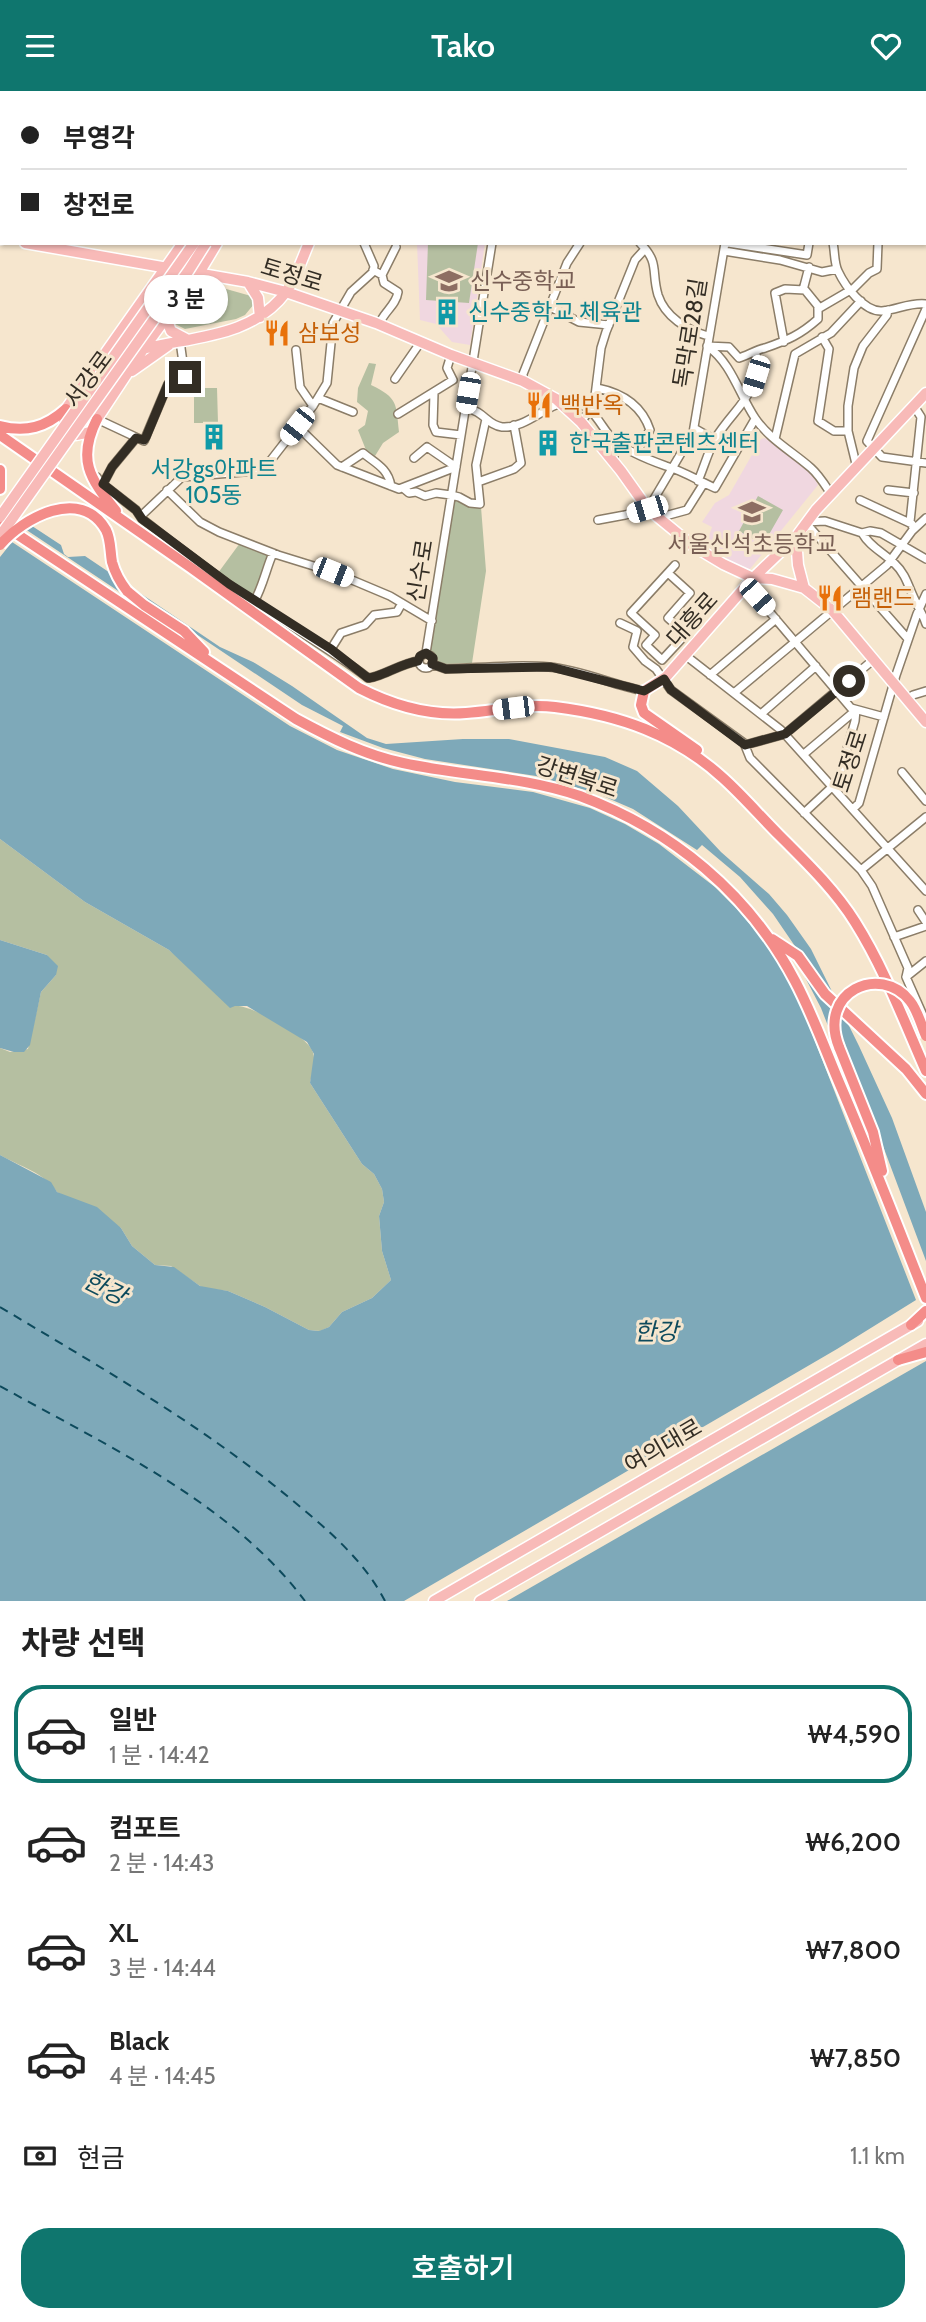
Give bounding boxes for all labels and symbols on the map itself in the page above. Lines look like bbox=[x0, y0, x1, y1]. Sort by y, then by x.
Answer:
street label: 토정로 bbox=[258, 252, 326, 298]
school or university icon: 신수중학교 bbox=[434, 266, 464, 296]
place label: 신수중학교 bbox=[470, 267, 576, 295]
callout: 3 분 bbox=[143, 275, 227, 324]
street label: 독막로28길 bbox=[668, 276, 712, 390]
building icon: 신수중학교 체육관 bbox=[432, 297, 462, 327]
place label: 신수중학교 체육관 bbox=[468, 298, 642, 326]
restaurant icon: 삼보성 bbox=[262, 318, 292, 348]
place label: 삼보성 bbox=[298, 319, 361, 347]
street label: 서강로 bbox=[58, 345, 118, 413]
car bbox=[740, 353, 773, 399]
route end bbox=[169, 361, 201, 393]
car bbox=[455, 370, 482, 416]
restaurant icon: 백반옥 bbox=[524, 390, 554, 420]
place label: 백반옥 bbox=[560, 391, 623, 419]
car bbox=[276, 403, 319, 449]
building icon: 서강gs아파트 105동 bbox=[199, 422, 229, 452]
building icon: 한국출판콘텐츠센터 bbox=[533, 428, 563, 458]
place label: 한국출판콘텐츠센터 bbox=[569, 429, 759, 457]
place label: 서강gs아파트 105동 bbox=[151, 455, 277, 509]
car bbox=[624, 493, 671, 525]
school or university icon: 서울신석초등학교 bbox=[737, 497, 767, 527]
place label: 서울신석초등학교 bbox=[667, 530, 837, 558]
street label: 신수로 bbox=[401, 537, 439, 605]
car bbox=[310, 554, 357, 590]
car bbox=[736, 574, 779, 620]
restaurant icon: 램랜드 bbox=[815, 583, 845, 613]
place label: 램랜드 bbox=[851, 584, 914, 612]
street label: 대흥로 bbox=[660, 586, 724, 652]
route start bbox=[833, 665, 865, 697]
car bbox=[491, 695, 536, 721]
street label: 토정로 bbox=[827, 726, 873, 796]
street label: 강변북로 bbox=[532, 751, 622, 803]
water label: 한강 bbox=[79, 1265, 134, 1312]
water label: 한강 bbox=[634, 1317, 681, 1346]
street label: 여의대로 bbox=[619, 1413, 707, 1479]

